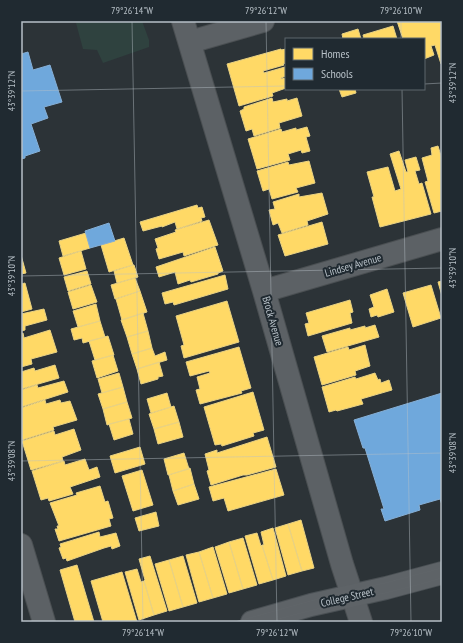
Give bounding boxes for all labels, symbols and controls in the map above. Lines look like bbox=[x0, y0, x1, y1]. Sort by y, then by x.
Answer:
text: 79°26'14"W bbox=[111, 4, 153, 17]
text: 79°26'12"W bbox=[245, 4, 287, 17]
text: 79°26'10"W bbox=[380, 4, 422, 17]
legend bbox=[285, 38, 425, 90]
text: Homes bbox=[321, 46, 349, 61]
text: 43°39'12"N bbox=[446, 63, 459, 103]
text: Schools bbox=[321, 66, 353, 81]
text: 43°39'12"N bbox=[5, 71, 18, 111]
text: 43°39'10"N bbox=[446, 248, 459, 288]
street label: Lindsey Avenue bbox=[323, 250, 383, 280]
text: 43°39'10"N bbox=[5, 256, 18, 296]
street label: Brock Avenue bbox=[259, 295, 287, 348]
text: 43°39'08"N bbox=[446, 433, 459, 473]
text: 43°39'08"N bbox=[5, 441, 18, 481]
street label: College Street bbox=[319, 584, 375, 610]
text: 79°26'14"W bbox=[122, 626, 164, 639]
text: 79°26'12"W bbox=[256, 626, 298, 639]
text: 79°26'10"W bbox=[390, 626, 432, 639]

